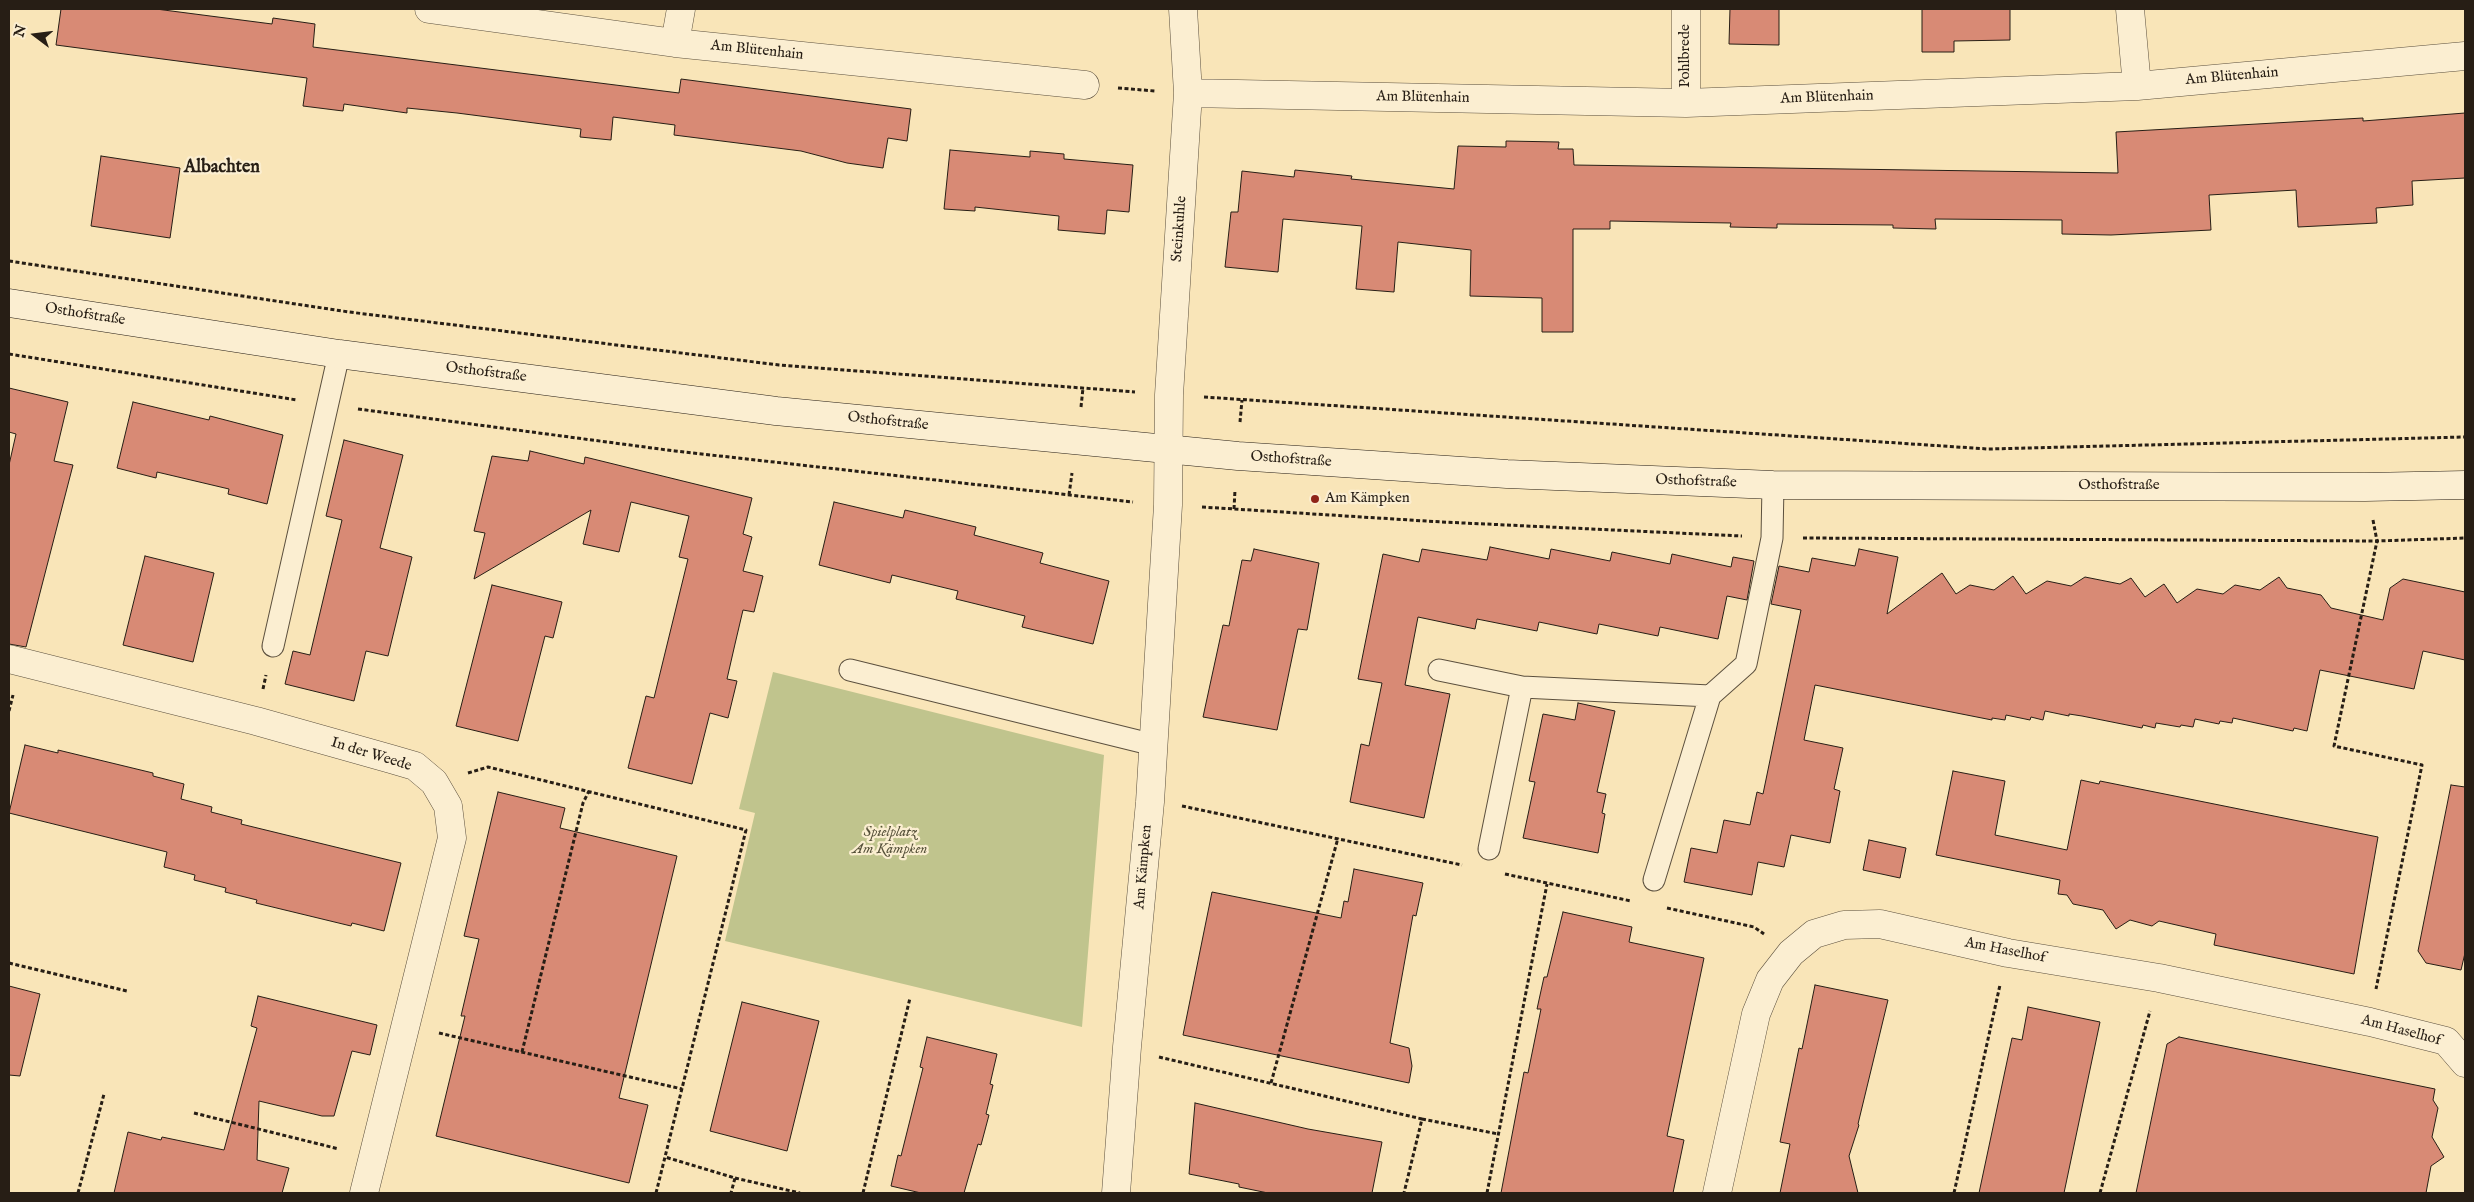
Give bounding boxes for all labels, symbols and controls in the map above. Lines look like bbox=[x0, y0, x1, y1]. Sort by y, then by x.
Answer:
north arrow bbox=[10, 10, 60, 60]
text: N bbox=[10, 23, 31, 39]
street label: Pohlbrede bbox=[1677, 24, 1695, 88]
street label: Am Blütenhain bbox=[710, 37, 804, 65]
street label: Am Blütenhain bbox=[2185, 64, 2279, 90]
street label: Am Blütenhain bbox=[1780, 87, 1874, 109]
street label: Am Blütenhain bbox=[1376, 88, 1470, 108]
district label: Albachten bbox=[184, 157, 260, 179]
street label: Steinkuhle bbox=[1169, 195, 1191, 263]
street label: Osthofstraße bbox=[43, 300, 127, 330]
street label: Osthofstraße bbox=[445, 359, 527, 387]
street label: Osthofstraße bbox=[847, 409, 929, 435]
street label: Osthofstraße bbox=[1250, 448, 1332, 472]
street label: Osthofstraße bbox=[1655, 472, 1737, 492]
street label: Osthofstraße bbox=[2078, 477, 2160, 495]
place label: Am Kämpken bbox=[1325, 490, 1410, 508]
marker: Am Kämpken bbox=[1309, 493, 1321, 505]
street label: In der Weede bbox=[328, 734, 414, 776]
park label: Spielplatz Am Kämpken bbox=[853, 824, 927, 859]
street label: Am Kämpken bbox=[1131, 824, 1157, 910]
street label: Am Haselhof bbox=[1963, 934, 2047, 968]
street label: Am Haselhof bbox=[2359, 1012, 2443, 1050]

